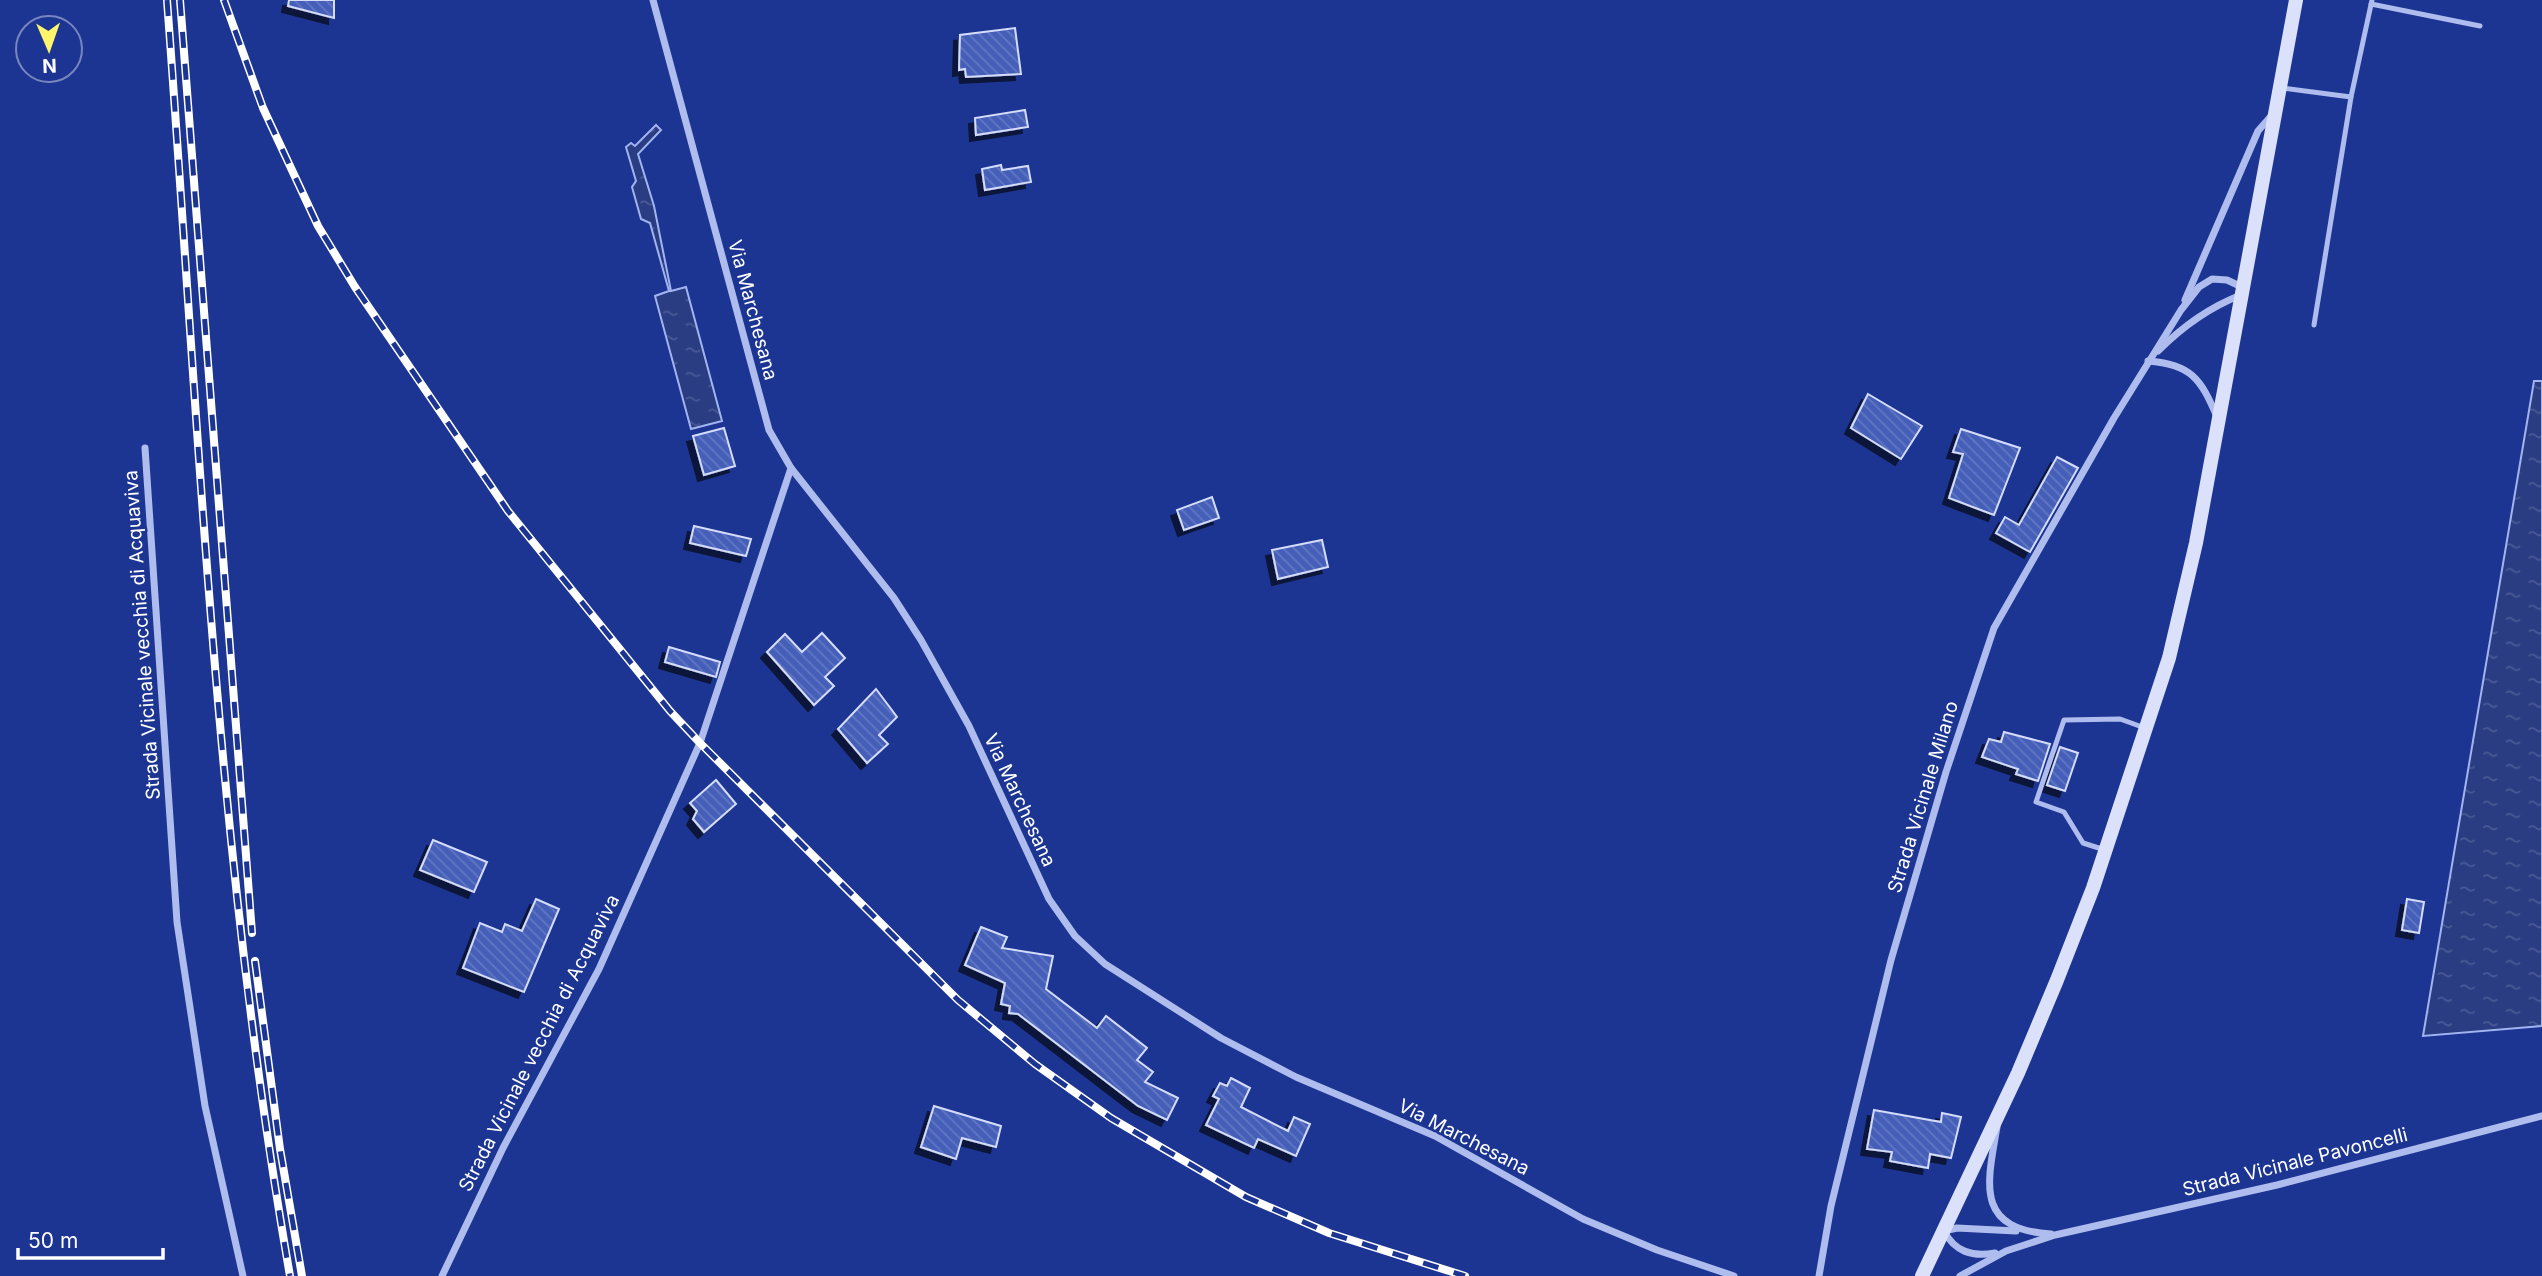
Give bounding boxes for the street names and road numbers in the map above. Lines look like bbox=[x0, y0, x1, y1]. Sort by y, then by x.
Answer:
street label: Via Marchesana bbox=[723, 237, 783, 383]
street label: Strada Vicinale vecchia di Acquaviva bbox=[119, 469, 165, 801]
street label: Strada Vicinale Milano bbox=[1883, 698, 1963, 896]
street label: Via Marchesana bbox=[979, 730, 1061, 870]
street label: Strada Vicinale vecchia di Acquaviva bbox=[454, 891, 624, 1195]
street label: Via Marchesana bbox=[1395, 1094, 1533, 1180]
street label: Strada Vicinale Pavoncelli bbox=[2180, 1123, 2410, 1201]

